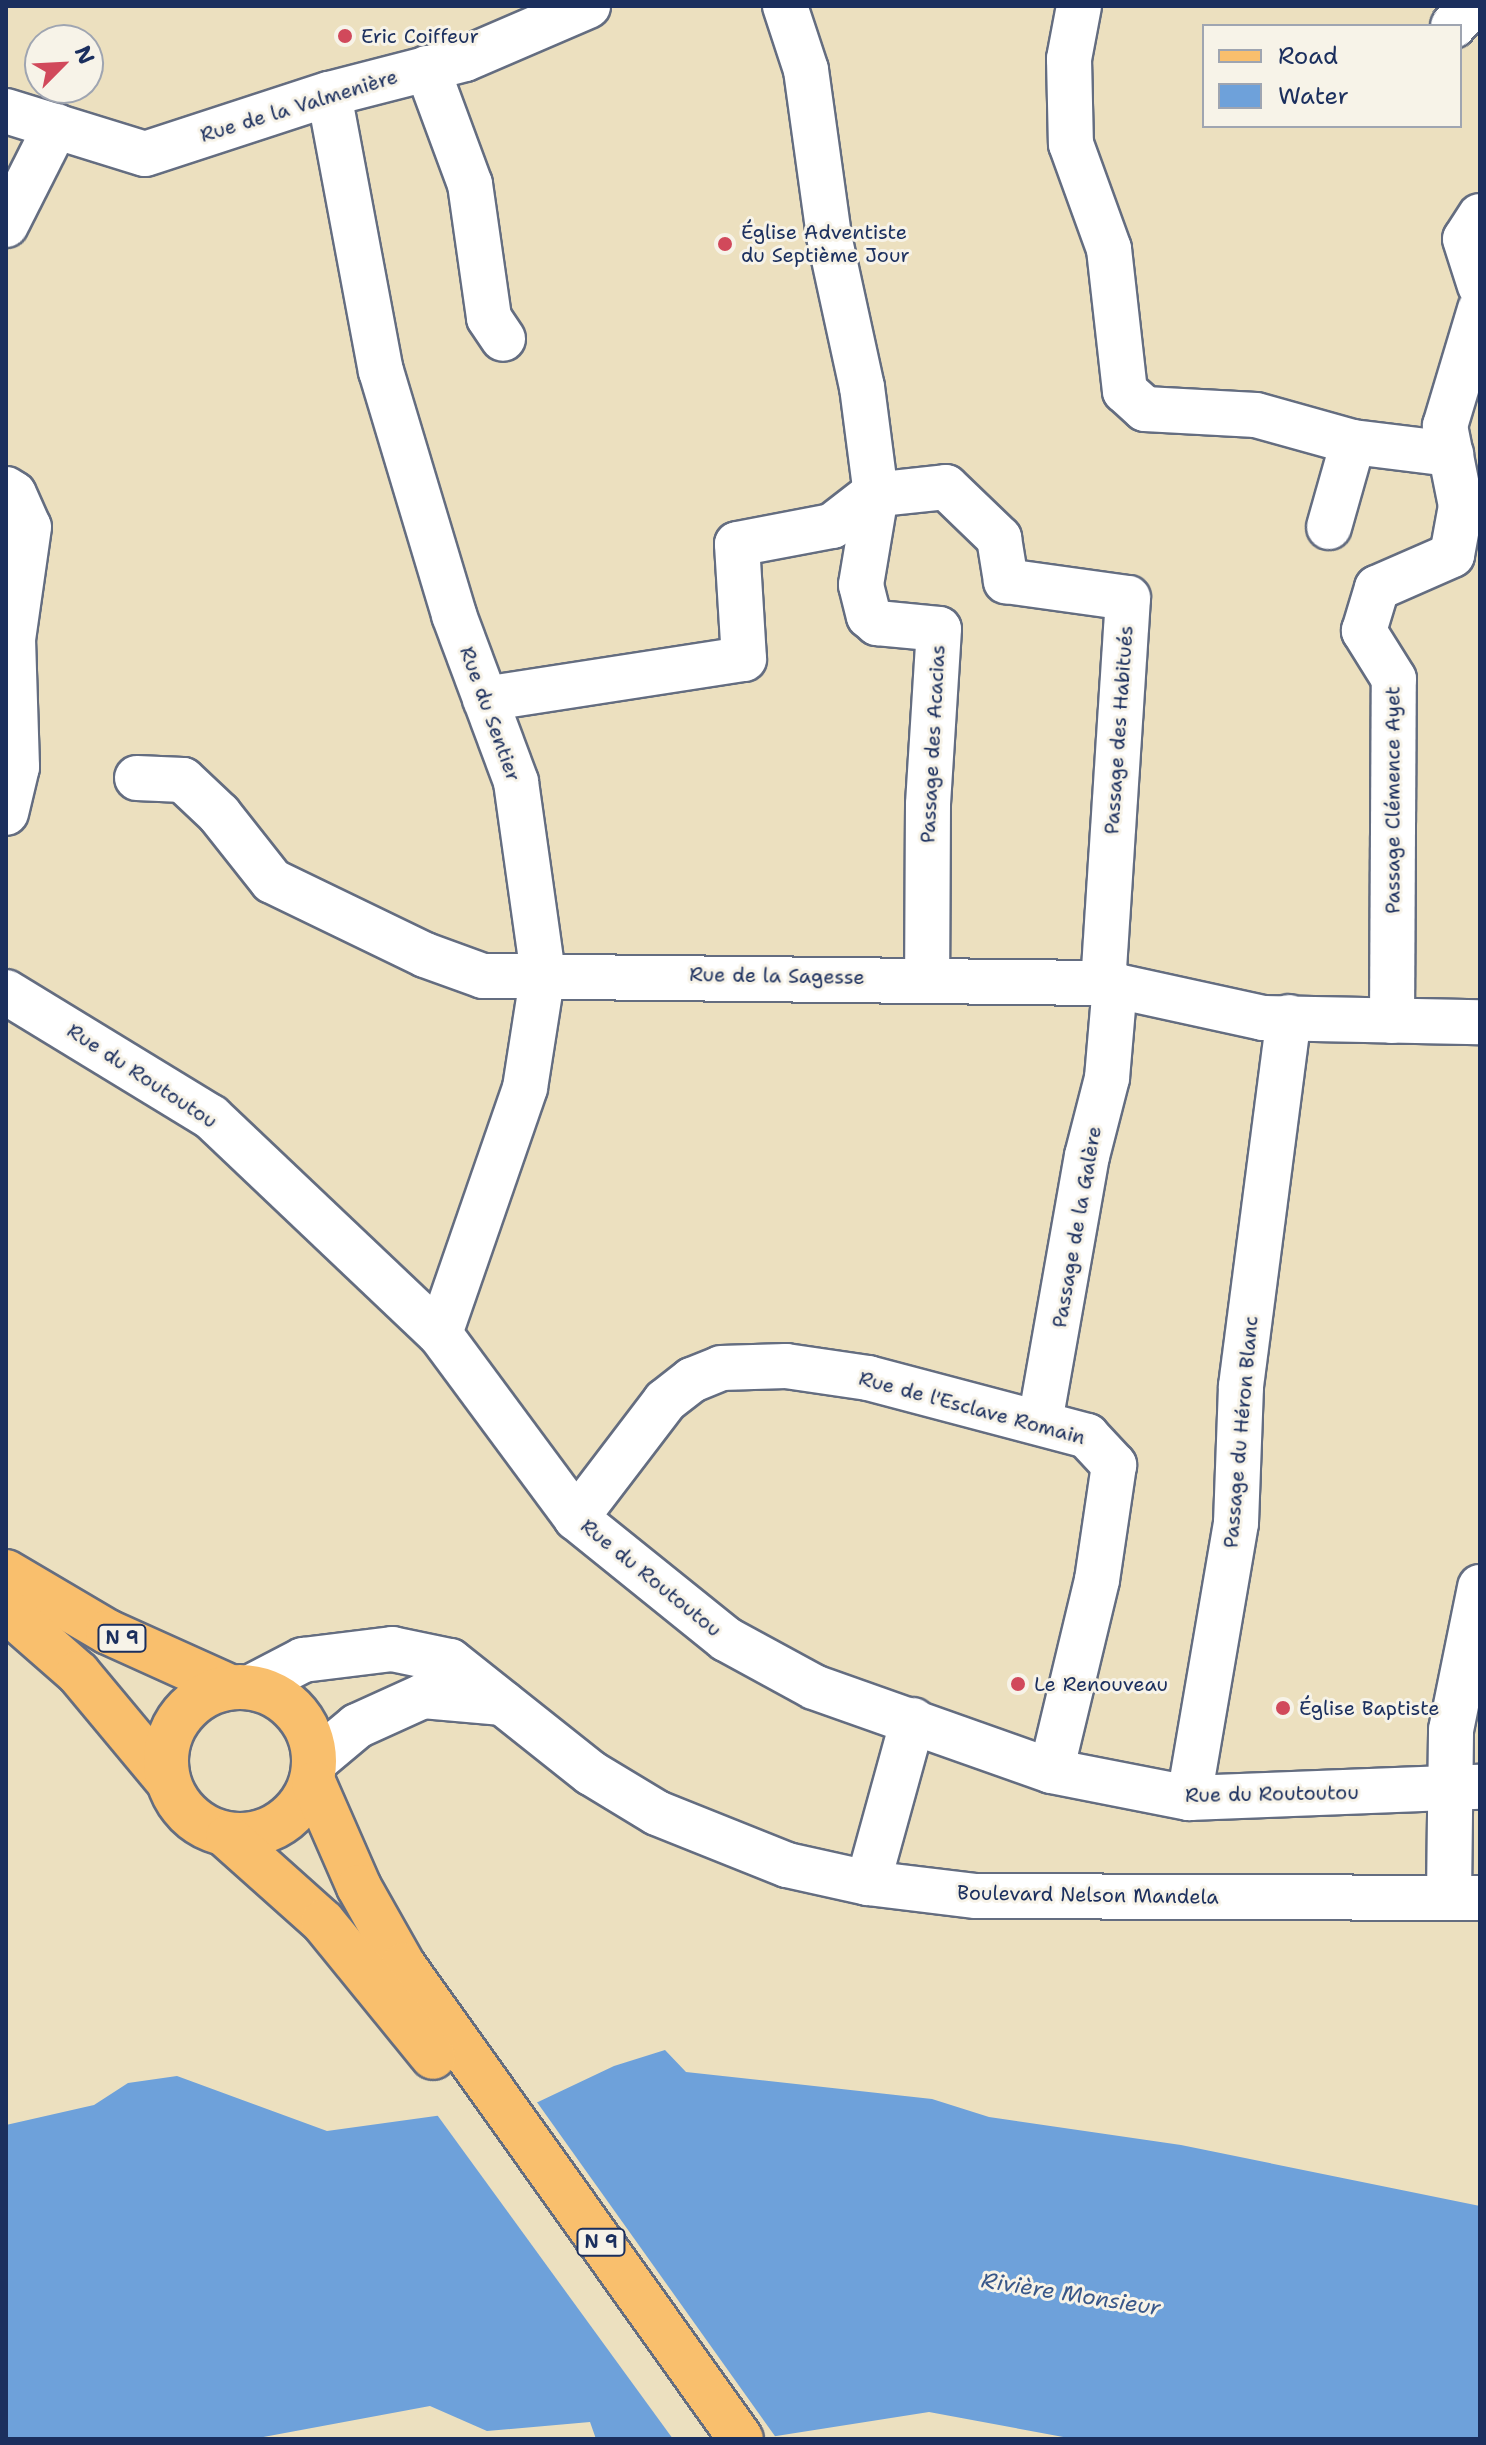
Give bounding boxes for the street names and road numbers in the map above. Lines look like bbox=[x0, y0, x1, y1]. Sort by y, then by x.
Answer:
street label: Rue de la Valmenière bbox=[197, 65, 401, 147]
street label: Passage des Habitués bbox=[1100, 625, 1138, 835]
street label: Rue du Sentier bbox=[455, 643, 525, 785]
street label: Passage des Acacias bbox=[916, 644, 950, 844]
street label: Passage Clémence Ayet bbox=[1381, 686, 1405, 914]
street label: Rue de la Sagesse bbox=[689, 962, 865, 990]
street label: Rue du Routoutou bbox=[63, 1019, 221, 1133]
street label: Passage de la Galère bbox=[1047, 1124, 1107, 1330]
street label: Passage du Héron Blanc bbox=[1219, 1315, 1263, 1549]
street label: Rue de l'Esclave Romain bbox=[856, 1366, 1088, 1450]
street label: Rue du Routoutou bbox=[576, 1514, 726, 1642]
road number: N 9 bbox=[96, 1624, 148, 1652]
street label: Rue du Routoutou bbox=[1185, 1780, 1359, 1808]
street label: Boulevard Nelson Mandela bbox=[957, 1881, 1219, 1909]
road number: N 9 bbox=[575, 2228, 627, 2256]

